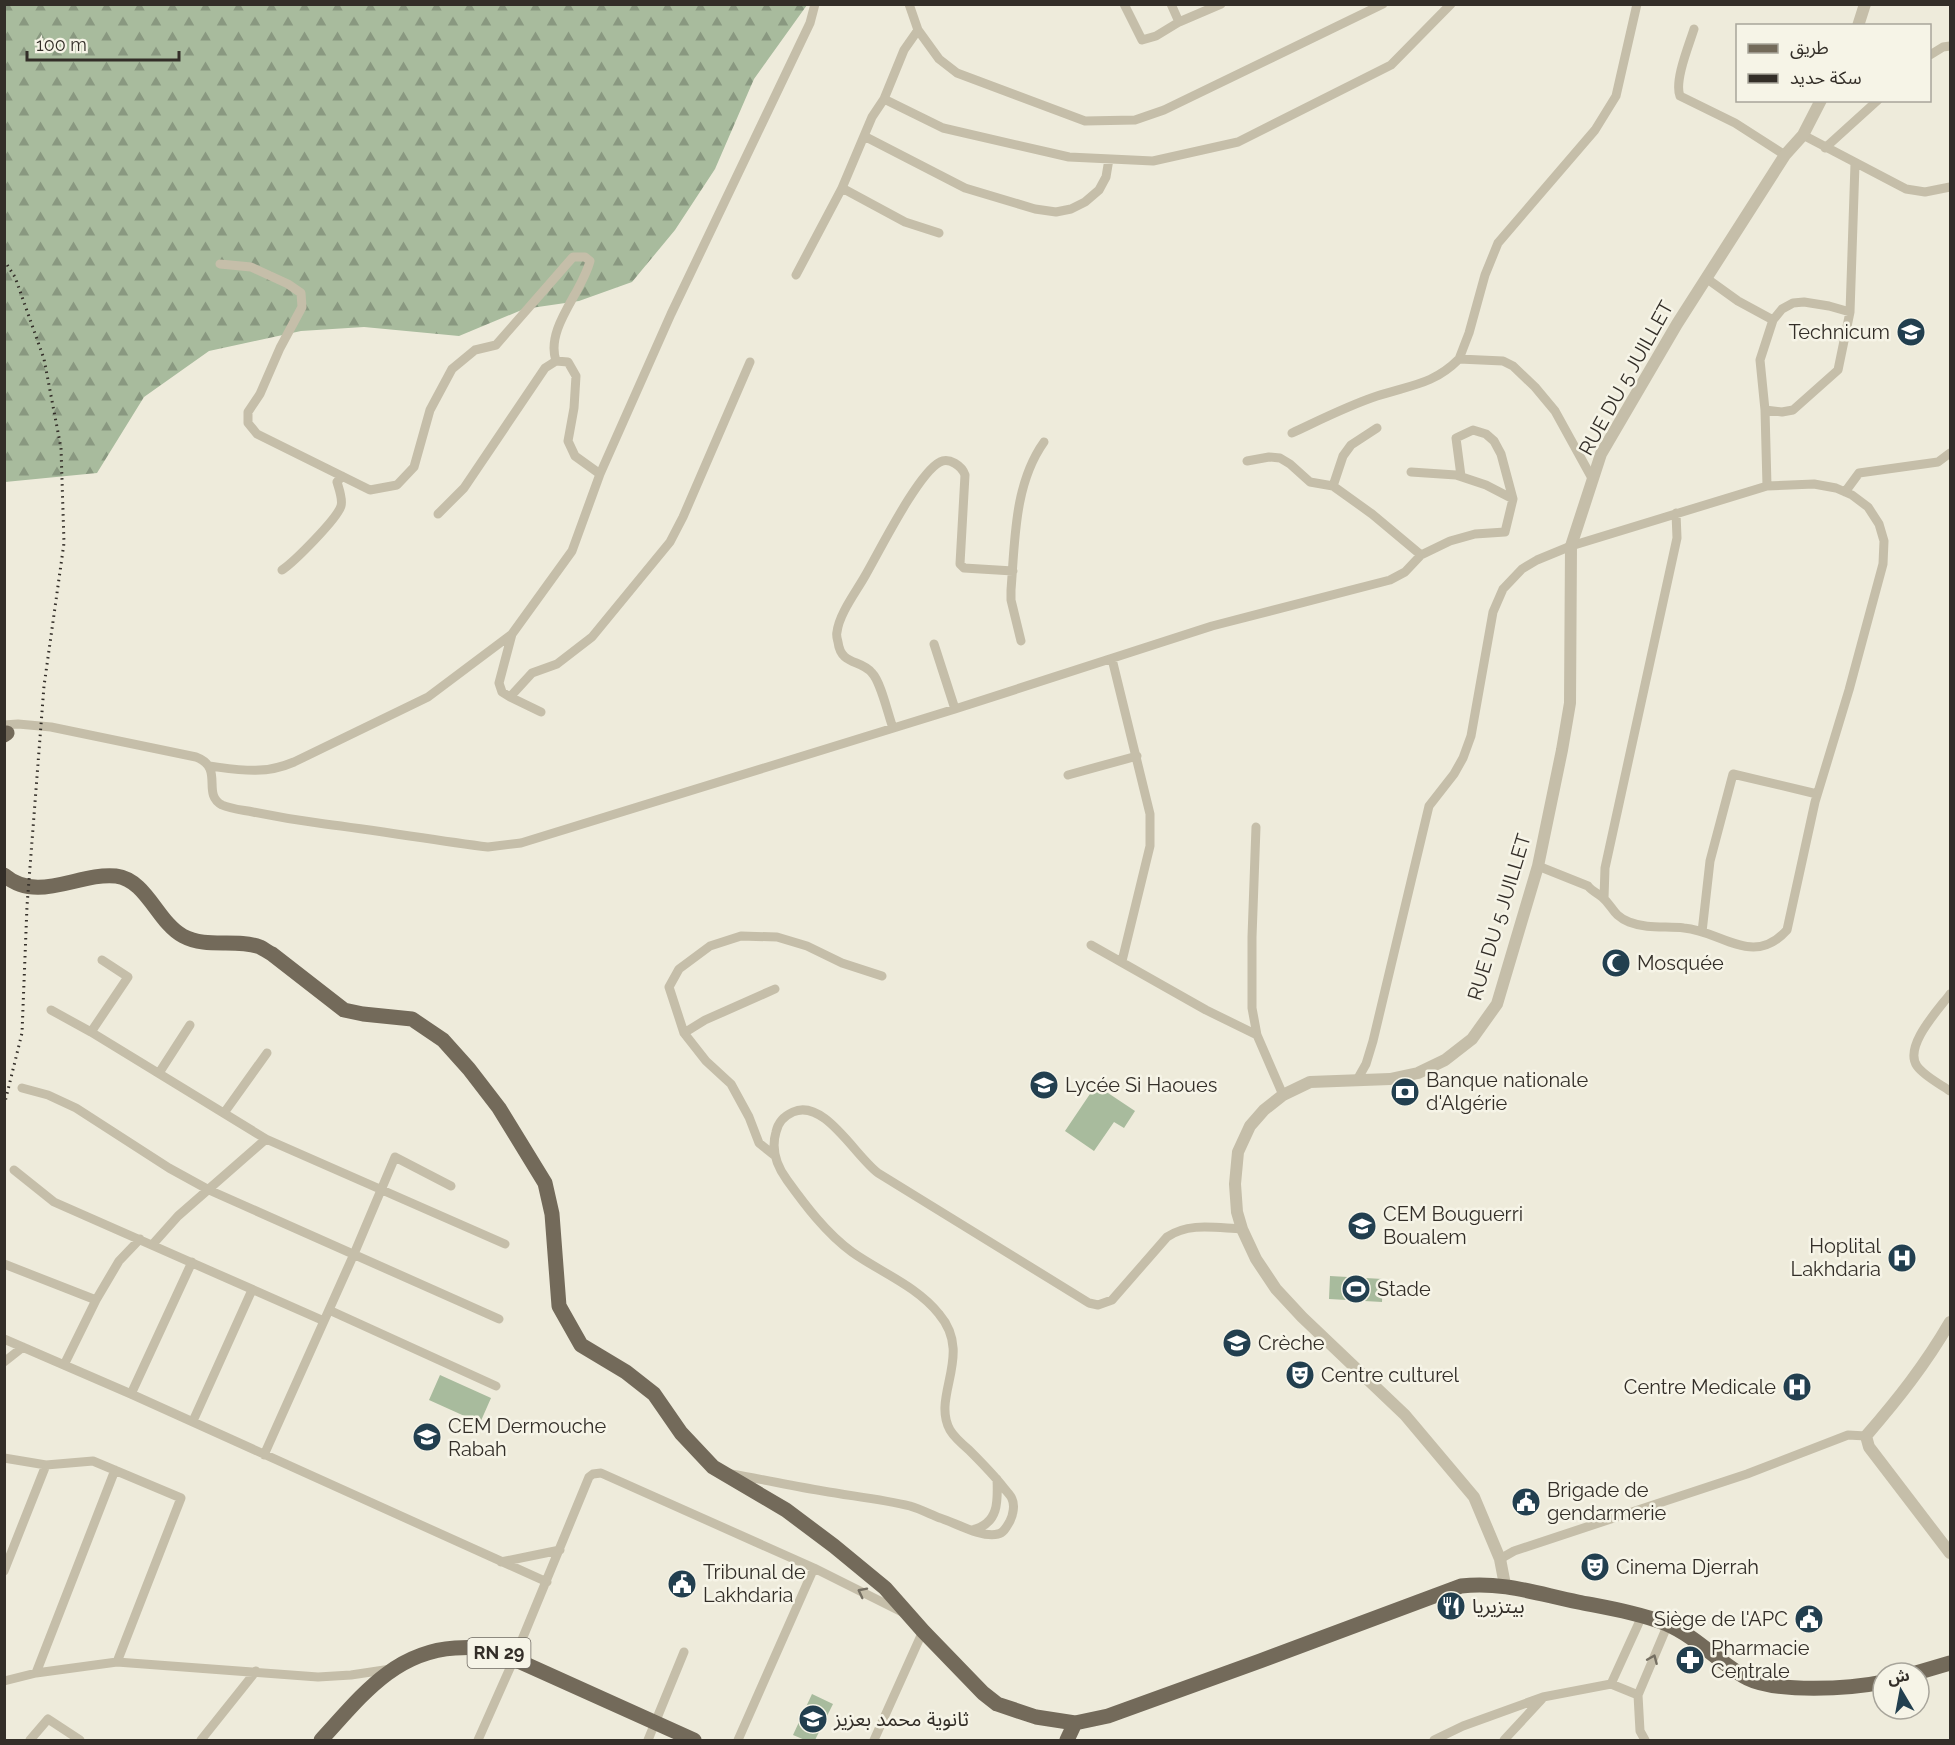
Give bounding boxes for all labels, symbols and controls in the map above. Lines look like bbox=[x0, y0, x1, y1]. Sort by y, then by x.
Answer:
scale bar bbox=[27, 24, 178, 62]
legend bbox=[1736, 24, 1931, 102]
text: 100 m bbox=[36, 34, 87, 55]
text: طريق bbox=[1790, 37, 1829, 59]
text: سكة حديد bbox=[1790, 67, 1862, 88]
street label: RUE DU 5 JUILLET bbox=[1574, 297, 1678, 459]
school or university icon: Technicum bbox=[1895, 316, 1927, 348]
place label: Technicum bbox=[1788, 320, 1890, 344]
street label: RUE DU 5 JUILLET bbox=[1462, 831, 1536, 1003]
mosque icon: Mosquée bbox=[1600, 947, 1632, 979]
place label: Mosquée bbox=[1637, 951, 1724, 975]
place label: Banque nationale d'Algérie bbox=[1426, 1068, 1588, 1115]
school or university icon: Lycée Si Haoues bbox=[1028, 1069, 1060, 1101]
place label: Lycée Si Haoues bbox=[1065, 1073, 1217, 1097]
bank icon: Banque nationale d'Algérie bbox=[1389, 1076, 1421, 1108]
place label: CEM Bouguerri Boualem bbox=[1383, 1202, 1523, 1249]
school or university icon: CEM Bouguerri Boualem bbox=[1346, 1210, 1378, 1242]
place label: Hoplital Lakhdaria bbox=[1791, 1234, 1882, 1281]
hospital icon: Hoplital Lakhdaria bbox=[1886, 1242, 1918, 1274]
sports icon: Stade bbox=[1340, 1273, 1372, 1305]
place label: Stade bbox=[1377, 1277, 1431, 1301]
school or university icon: Crèche bbox=[1221, 1327, 1253, 1359]
place label: Crèche bbox=[1258, 1331, 1325, 1355]
theatre icon: Centre culturel bbox=[1284, 1359, 1316, 1391]
place label: Centre culturel bbox=[1321, 1363, 1460, 1387]
hospital icon: Centre Medicale bbox=[1781, 1371, 1813, 1403]
place label: Centre Medicale bbox=[1624, 1375, 1776, 1399]
place label: CEM Dermouche Rabah bbox=[448, 1414, 606, 1461]
school or university icon: CEM Dermouche Rabah bbox=[411, 1421, 443, 1453]
place label: Brigade de gendarmerie bbox=[1547, 1478, 1667, 1525]
public building icon: Brigade de gendarmerie bbox=[1510, 1486, 1542, 1518]
theatre icon: Cinema Djerrah bbox=[1579, 1551, 1611, 1583]
place label: Cinema Djerrah bbox=[1616, 1555, 1759, 1579]
place label: Tribunal de Lakhdaria bbox=[703, 1560, 806, 1607]
public building icon: Tribunal de Lakhdaria bbox=[666, 1568, 698, 1600]
one-way arrow bbox=[858, 1588, 869, 1599]
restaurant icon: بيتزيريا bbox=[1435, 1590, 1467, 1622]
place label: بيتزيريا bbox=[1472, 1594, 1525, 1618]
public building icon: Siège de l'APC bbox=[1793, 1603, 1825, 1635]
place label: Siège de l'APC bbox=[1654, 1607, 1788, 1631]
place label: Pharmacie Centrale bbox=[1711, 1636, 1810, 1683]
road number: RN 29 bbox=[468, 1638, 530, 1668]
pharmacy icon: Pharmacie Centrale bbox=[1674, 1644, 1706, 1676]
one-way arrow bbox=[1646, 1655, 1658, 1666]
north arrow bbox=[1871, 1661, 1931, 1721]
text: ش bbox=[1886, 1665, 1911, 1688]
school or university icon: ثانوية محمد بعزيز bbox=[797, 1703, 829, 1735]
place label: ثانوية محمد بعزيز bbox=[833, 1707, 969, 1731]

